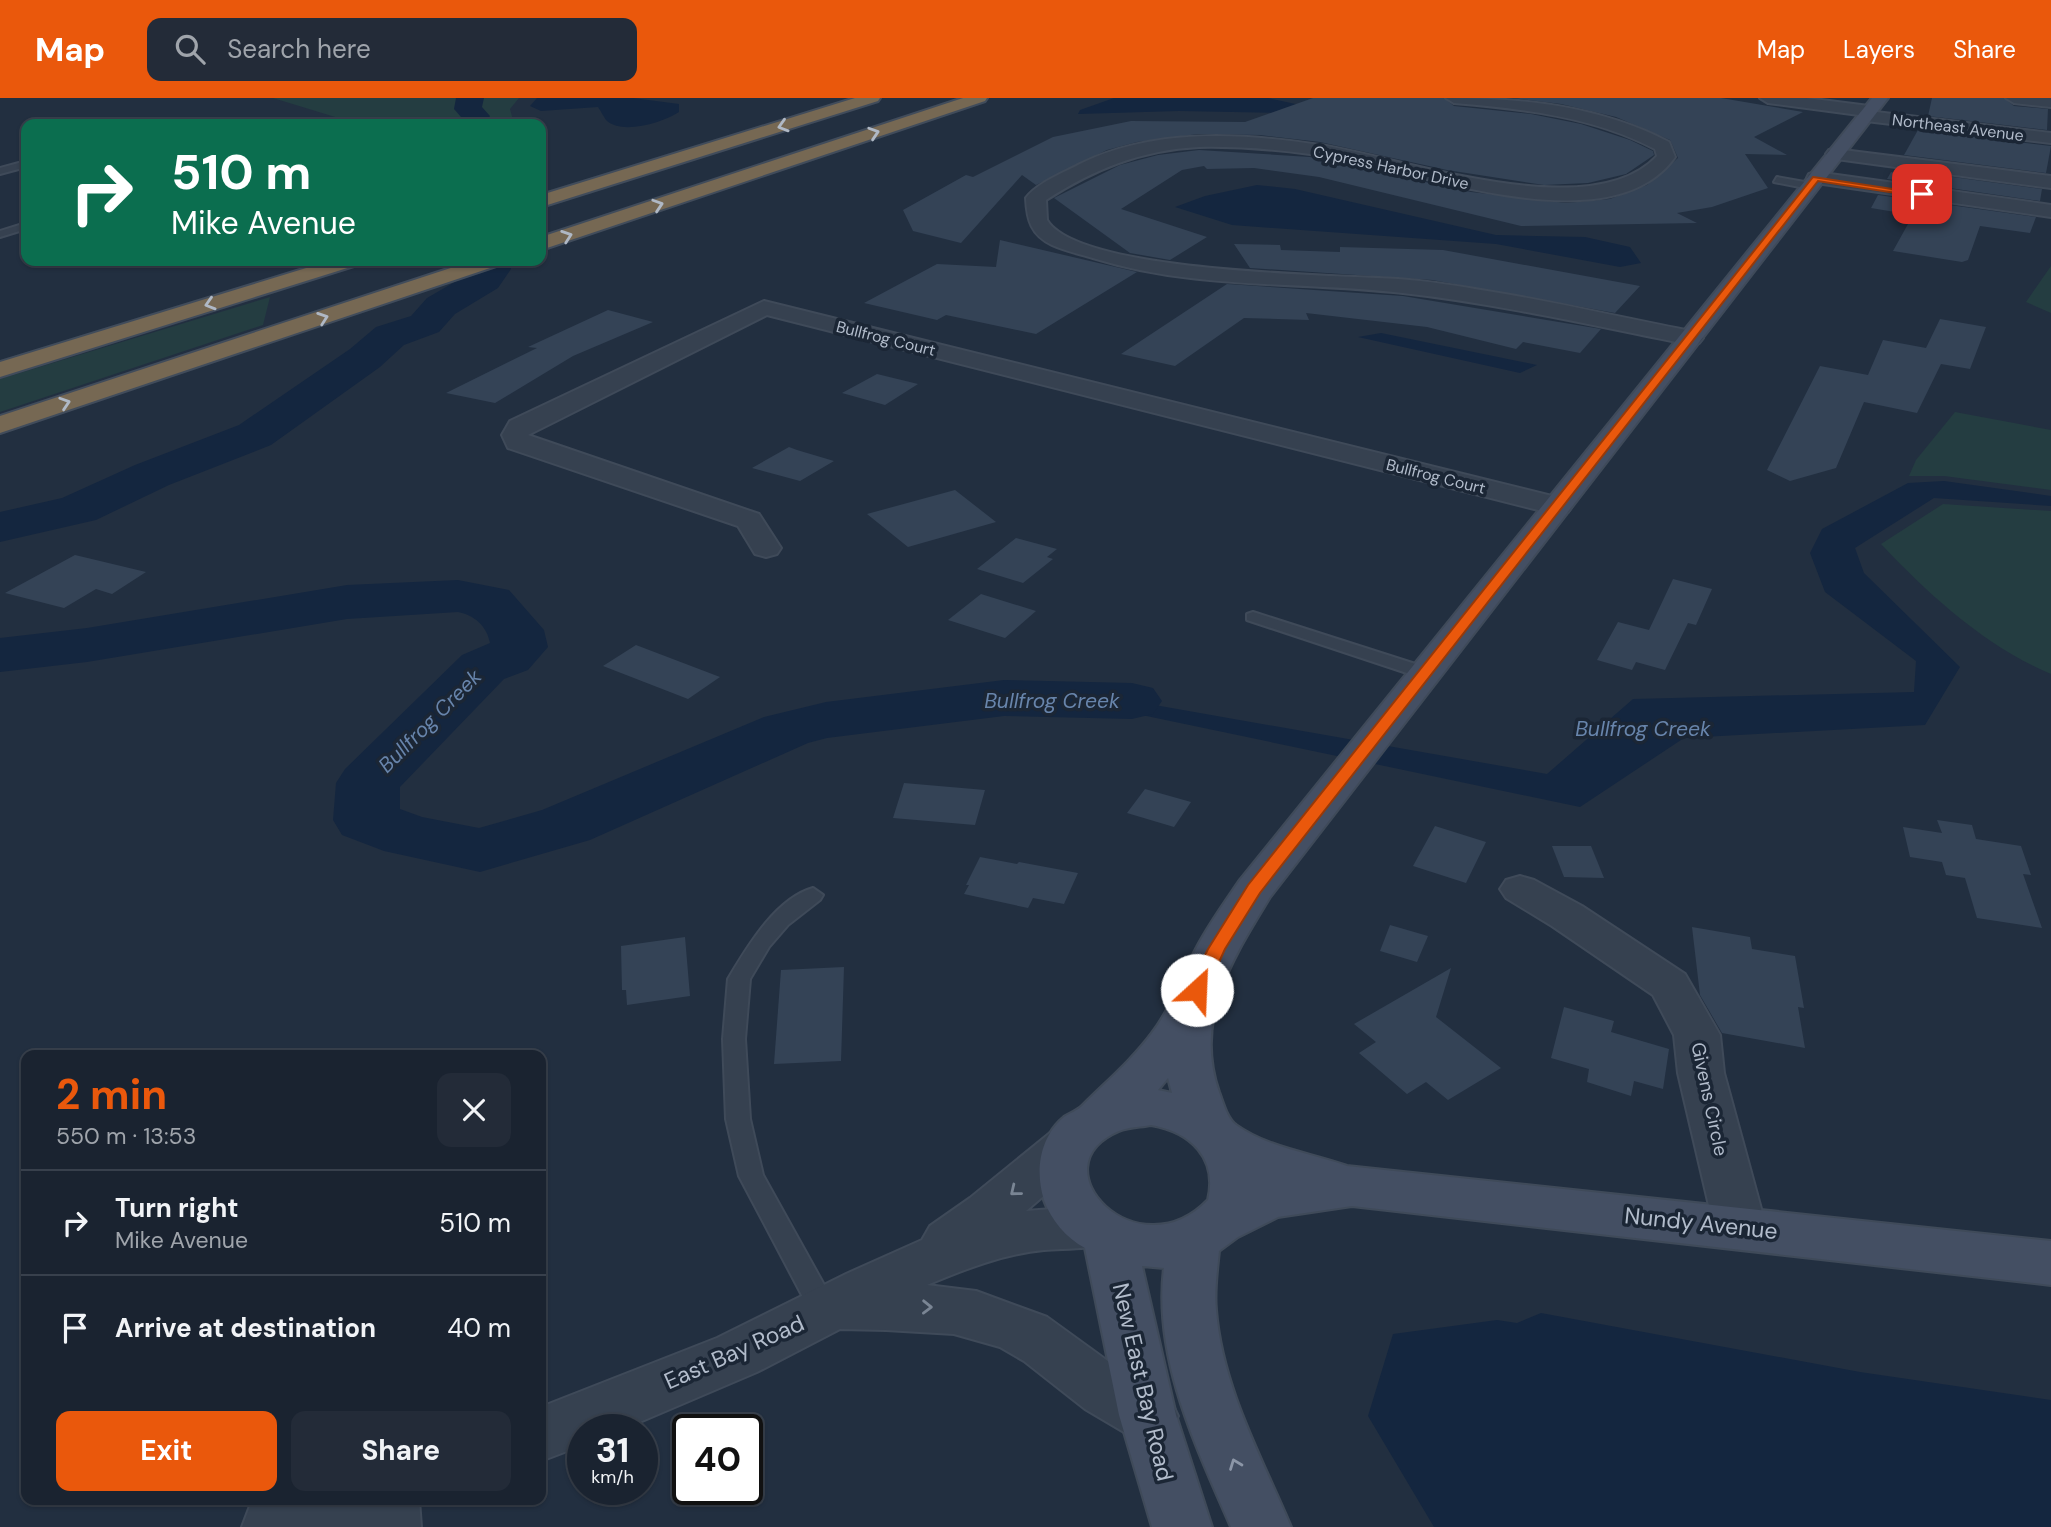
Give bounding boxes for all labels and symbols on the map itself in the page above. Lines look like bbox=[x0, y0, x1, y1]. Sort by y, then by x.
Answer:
street label: Northeast Avenue bbox=[1891, 109, 2025, 146]
one-way arrow bbox=[777, 117, 789, 132]
one-way arrow bbox=[867, 127, 880, 141]
street label: Cypress Harbor Drive bbox=[1311, 141, 1471, 194]
pin bbox=[1892, 164, 1952, 224]
one-way arrow bbox=[652, 199, 664, 213]
one-way arrow bbox=[560, 230, 573, 244]
one-way arrow bbox=[204, 296, 216, 311]
one-way arrow bbox=[317, 311, 329, 326]
street label: Bullfrog Court bbox=[834, 316, 938, 361]
one-way arrow bbox=[58, 397, 70, 411]
street label: Bullfrog Court bbox=[1384, 454, 1488, 499]
water label: Bullfrog Creek bbox=[372, 663, 488, 779]
water label: Bullfrog Creek bbox=[984, 687, 1120, 715]
water label: Bullfrog Creek bbox=[1575, 715, 1711, 743]
position arrow bbox=[1160, 953, 1234, 1027]
street label: Givens Circle bbox=[1685, 1040, 1734, 1158]
one-way arrow bbox=[1011, 1183, 1024, 1195]
street label: Nundy Avenue bbox=[1623, 1200, 1779, 1246]
street label: New East Bay Road bbox=[1106, 1280, 1180, 1484]
one-way arrow bbox=[922, 1300, 933, 1315]
street label: East Bay Road bbox=[659, 1308, 809, 1396]
speed limit sign: 40 bbox=[672, 1414, 763, 1505]
one-way arrow bbox=[1229, 1458, 1243, 1471]

